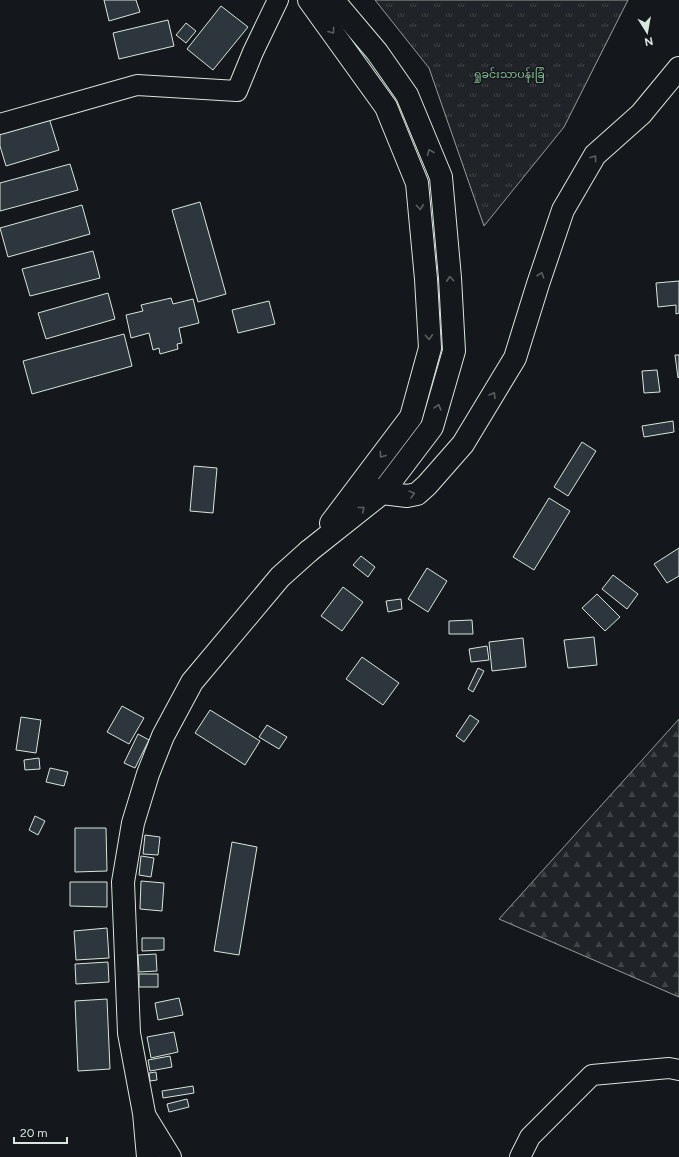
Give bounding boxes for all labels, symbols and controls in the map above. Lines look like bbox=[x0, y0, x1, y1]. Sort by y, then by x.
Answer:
north arrow bbox=[627, 12, 667, 52]
one-way arrow bbox=[327, 27, 334, 34]
text: N bbox=[643, 34, 654, 49]
park label: ရှုခင်းသာပန်းခြံ bbox=[473, 67, 545, 83]
one-way arrow bbox=[427, 148, 435, 155]
one-way arrow bbox=[589, 155, 596, 162]
one-way arrow bbox=[415, 204, 424, 210]
one-way arrow bbox=[536, 272, 544, 279]
one-way arrow bbox=[445, 276, 454, 282]
one-way arrow bbox=[425, 334, 434, 340]
one-way arrow bbox=[488, 392, 495, 399]
one-way arrow bbox=[433, 404, 442, 411]
one-way arrow bbox=[380, 451, 387, 458]
one-way arrow bbox=[409, 491, 416, 499]
one-way arrow bbox=[357, 507, 364, 514]
scale bar bbox=[14, 1119, 67, 1145]
text: 20 m bbox=[20, 1126, 48, 1140]

